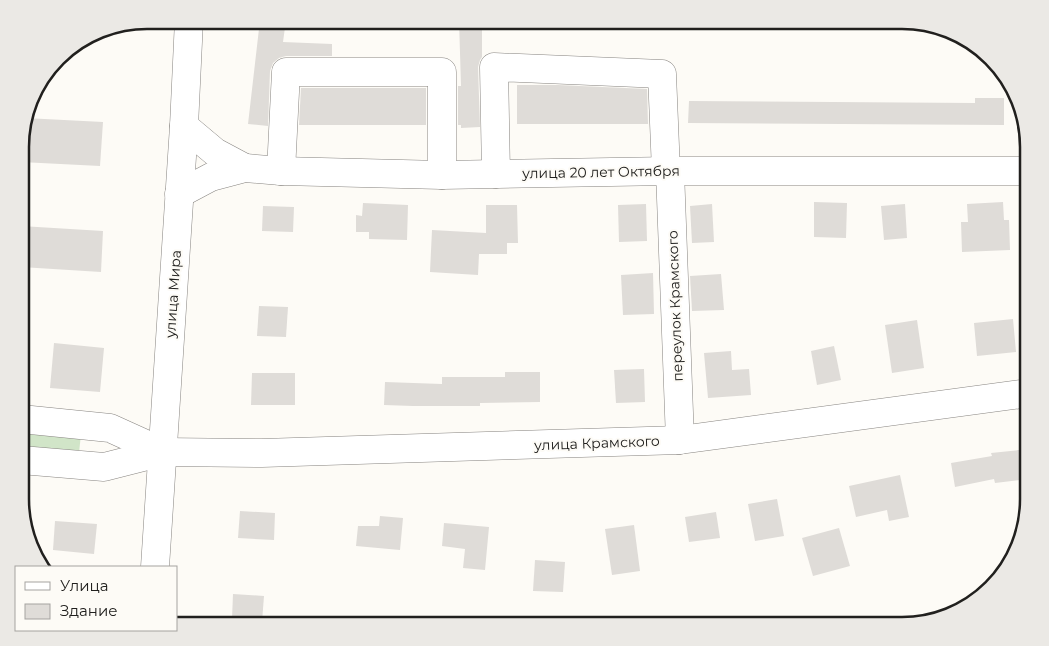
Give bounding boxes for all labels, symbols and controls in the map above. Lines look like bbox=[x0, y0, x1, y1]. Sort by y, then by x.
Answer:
street label: улица 20 лет Октября bbox=[521, 162, 680, 182]
street label: переулок Крамского bbox=[663, 230, 687, 382]
street label: улица Мира bbox=[161, 249, 185, 340]
street label: улица Крамского bbox=[533, 432, 660, 454]
legend bbox=[15, 566, 178, 631]
text: Улица bbox=[60, 576, 108, 595]
text: Здание bbox=[60, 601, 118, 620]

